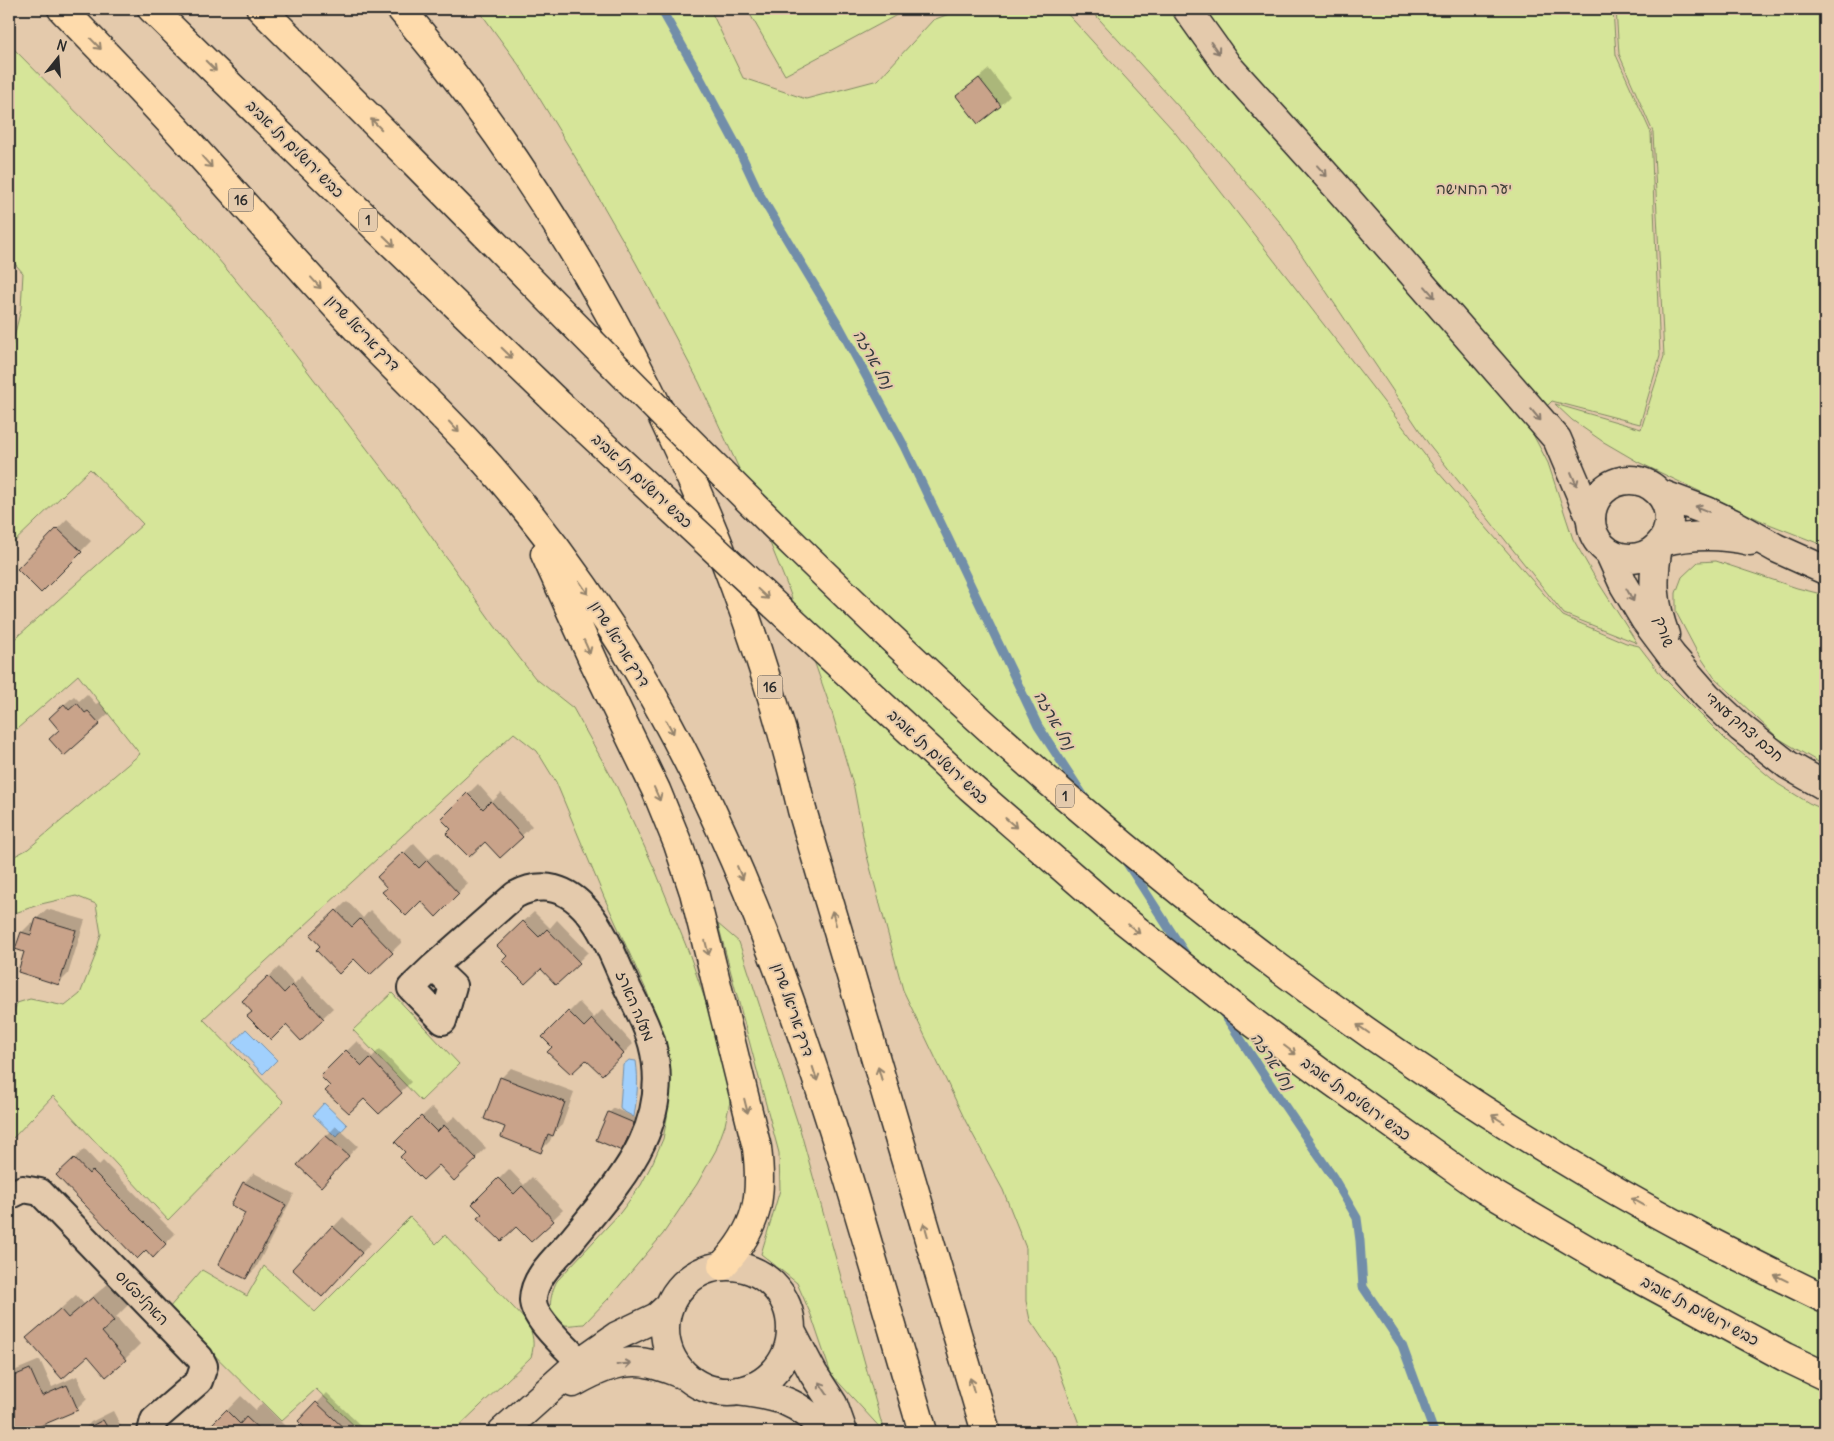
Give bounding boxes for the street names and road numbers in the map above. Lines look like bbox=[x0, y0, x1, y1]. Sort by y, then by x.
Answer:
street label: כביש ירושלים תל אביב bbox=[242, 96, 348, 202]
road number: 16 bbox=[228, 188, 254, 212]
road number: 1 bbox=[359, 208, 377, 232]
street label: דרך אריאל שרון bbox=[322, 291, 404, 375]
street label: כביש ירושלים תל אביב bbox=[588, 429, 697, 532]
street label: דרך אריאל שרון bbox=[586, 597, 654, 691]
street label: שורק bbox=[1651, 614, 1678, 650]
road number: 16 bbox=[758, 676, 782, 699]
street label: חכם יצחק עמדי bbox=[1701, 687, 1787, 766]
street label: כביש ירושלים תל אביב bbox=[884, 705, 993, 808]
road number: 1 bbox=[1056, 784, 1074, 808]
street label: דרך אריאל שרון bbox=[768, 961, 818, 1059]
street label: מעלה הארז bbox=[612, 968, 659, 1044]
street label: כביש ירושלים תל אביב bbox=[1298, 1053, 1415, 1145]
street label: האקליפטוס bbox=[111, 1266, 173, 1330]
street label: כביש ירושלים תל אביב bbox=[1638, 1272, 1762, 1350]

